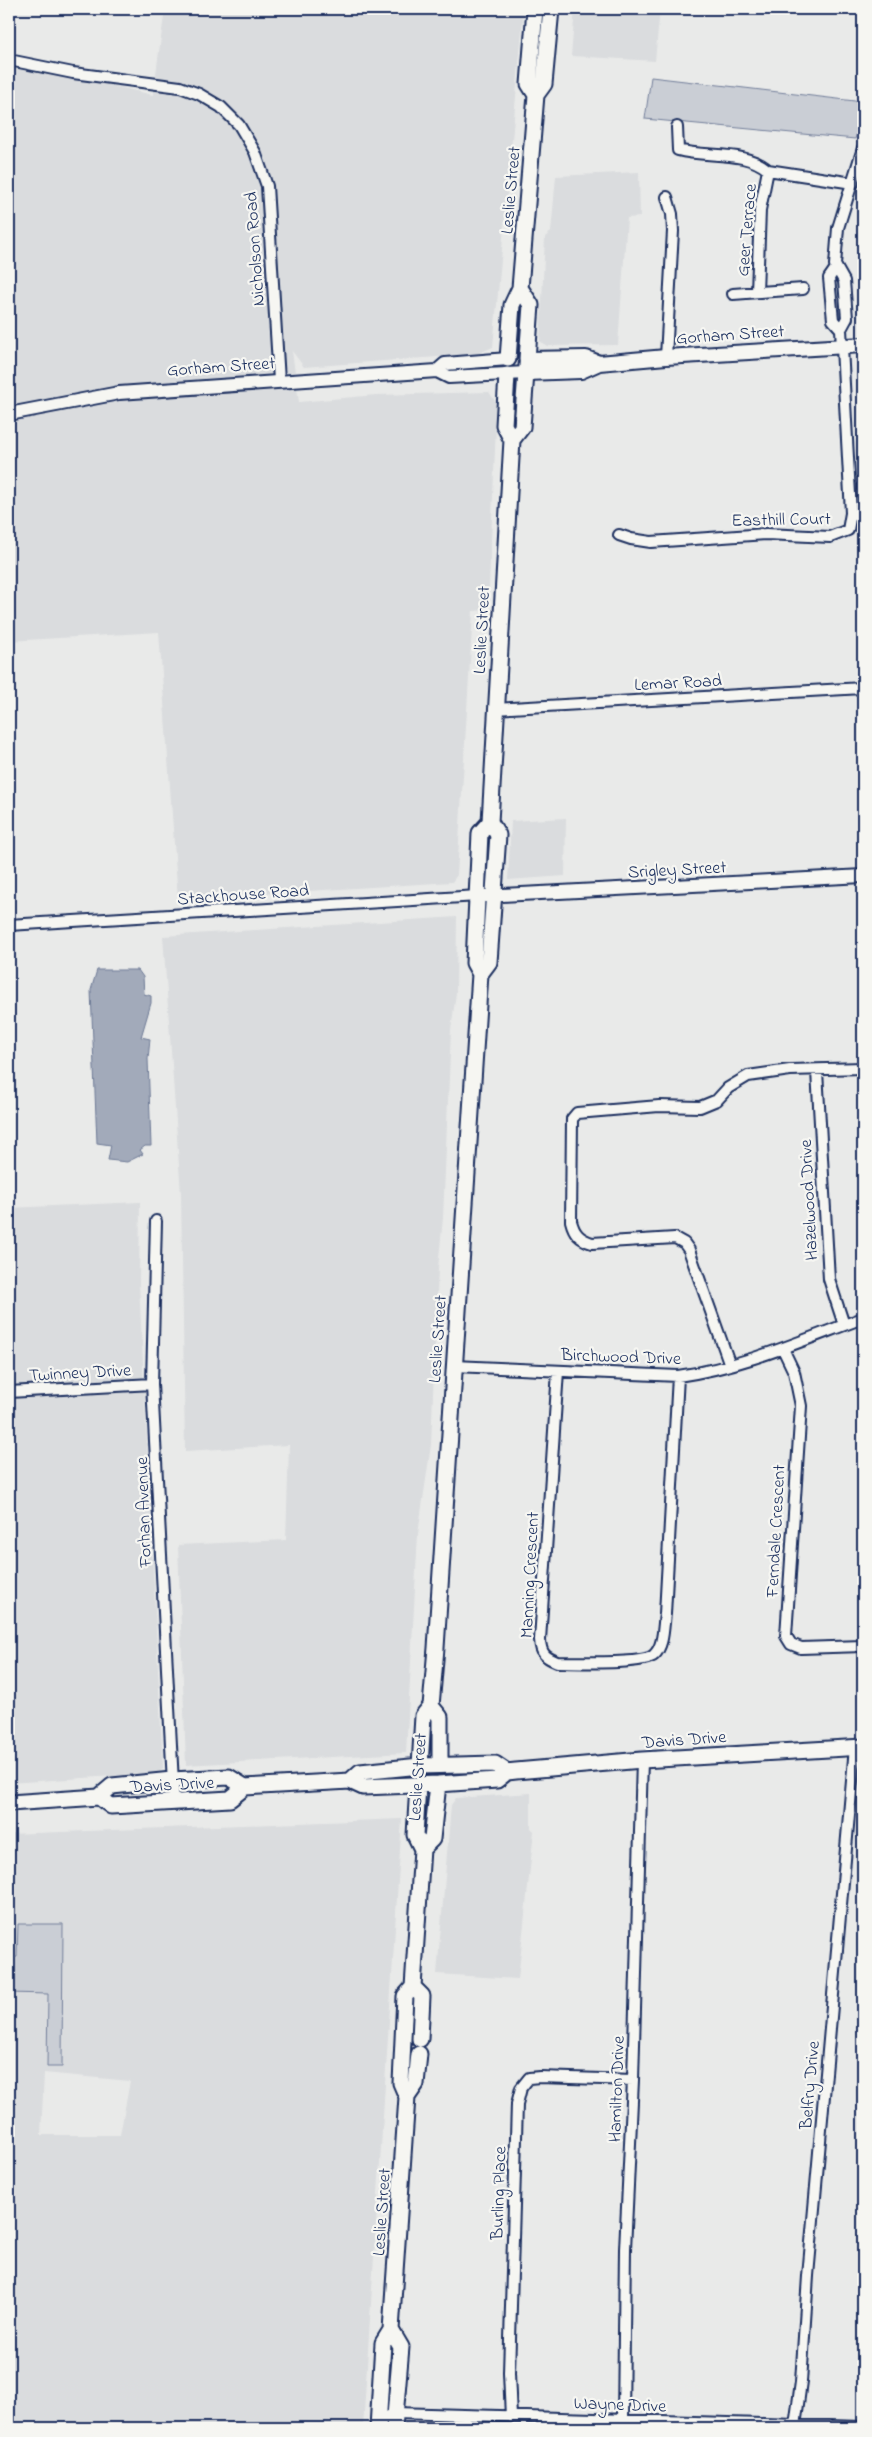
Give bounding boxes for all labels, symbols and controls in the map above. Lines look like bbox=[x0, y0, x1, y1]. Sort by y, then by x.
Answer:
street label: Leslie Street bbox=[495, 145, 529, 235]
street label: Geer Terrace bbox=[731, 182, 765, 278]
street label: Nicholson Road bbox=[239, 191, 273, 307]
street label: Gorham Street bbox=[675, 319, 785, 353]
street label: Gorham Street bbox=[166, 351, 276, 385]
street label: Easthill Court bbox=[731, 507, 831, 535]
street label: Leslie Street bbox=[468, 585, 498, 675]
street label: Lemar Road bbox=[634, 669, 723, 699]
street label: Srigley Street bbox=[627, 855, 727, 888]
street label: Stackhouse Road bbox=[176, 878, 310, 914]
street label: Hazelwood Drive bbox=[794, 1138, 826, 1261]
street label: Leslie Street bbox=[423, 1294, 455, 1384]
street label: Birchwood Drive bbox=[559, 1343, 682, 1373]
street label: Twinney Drive bbox=[28, 1358, 133, 1390]
street label: Forhan Avenue bbox=[130, 1455, 160, 1569]
street label: Ferndale Crescent bbox=[760, 1464, 793, 1599]
street label: Manning Crescent bbox=[515, 1511, 548, 1639]
street label: Davis Drive bbox=[640, 1725, 728, 1757]
street label: Leslie Street bbox=[403, 1732, 435, 1822]
street label: Davis Drive bbox=[128, 1771, 216, 1801]
street label: Hamilton Drive bbox=[603, 2034, 633, 2143]
street label: Belfry Drive bbox=[794, 2039, 828, 2131]
street label: Burling Place bbox=[485, 2145, 516, 2241]
street label: Leslie Street bbox=[367, 2167, 399, 2257]
street label: Wayne Drive bbox=[573, 2391, 668, 2421]

